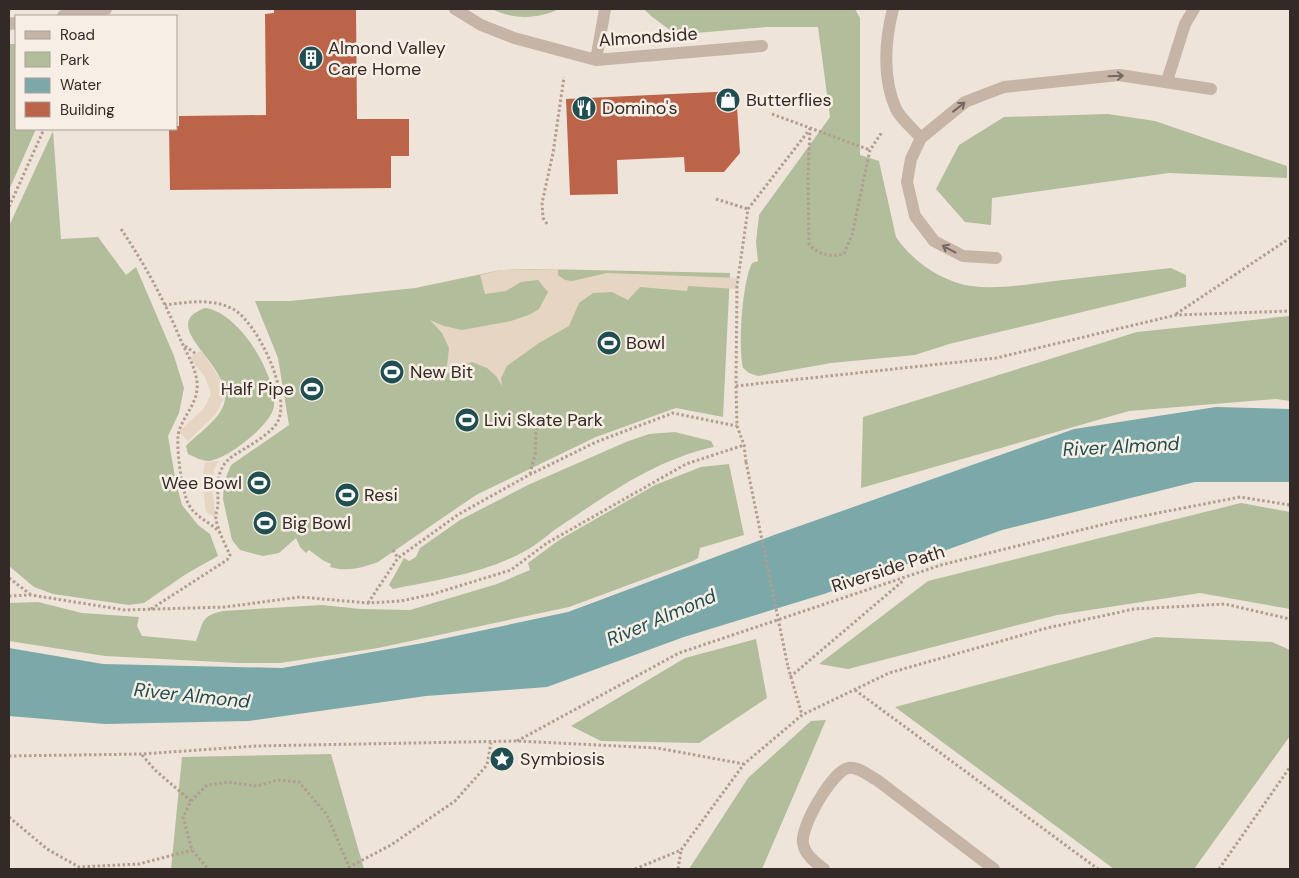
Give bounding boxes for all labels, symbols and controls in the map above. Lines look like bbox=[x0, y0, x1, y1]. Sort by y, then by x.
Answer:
legend bbox=[15, 15, 178, 130]
street label: Almondside bbox=[598, 22, 698, 52]
text: Road bbox=[60, 25, 95, 45]
place label: Almond Valley Care Home bbox=[328, 36, 446, 81]
building icon: Almond Valley Care Home bbox=[298, 45, 324, 71]
text: Park bbox=[60, 50, 90, 70]
one-way arrow bbox=[1108, 71, 1124, 81]
text: Water bbox=[60, 75, 102, 95]
shop icon: Butterflies bbox=[715, 87, 741, 113]
place label: Butterflies bbox=[746, 88, 832, 112]
restaurant icon: Domino's bbox=[571, 95, 597, 121]
place label: Domino's bbox=[602, 96, 678, 120]
text: Building bbox=[60, 100, 115, 120]
one-way arrow bbox=[952, 102, 965, 113]
one-way arrow bbox=[941, 244, 956, 254]
sports icon: Bowl bbox=[596, 330, 622, 356]
place label: Bowl bbox=[626, 331, 665, 355]
sports icon: New Bit bbox=[379, 359, 405, 385]
place label: New Bit bbox=[410, 360, 473, 384]
sports icon: Half Pipe bbox=[299, 376, 325, 402]
place label: Half Pipe bbox=[221, 377, 294, 401]
sports icon: Livi Skate Park bbox=[454, 407, 480, 433]
place label: Livi Skate Park bbox=[484, 408, 603, 432]
water label: River Almond bbox=[1062, 431, 1181, 462]
sports icon: Wee Bowl bbox=[246, 470, 272, 496]
place label: Wee Bowl bbox=[161, 471, 242, 495]
sports icon: Resi bbox=[334, 482, 360, 508]
place label: Resi bbox=[364, 483, 398, 507]
sports icon: Big Bowl bbox=[252, 510, 278, 536]
place label: Big Bowl bbox=[282, 511, 351, 535]
street label: Riverside Path bbox=[828, 539, 948, 599]
water label: River Almond bbox=[603, 583, 721, 652]
water label: River Almond bbox=[133, 677, 252, 714]
place icon: Symbiosis bbox=[489, 746, 515, 772]
place label: Symbiosis bbox=[520, 747, 605, 771]

